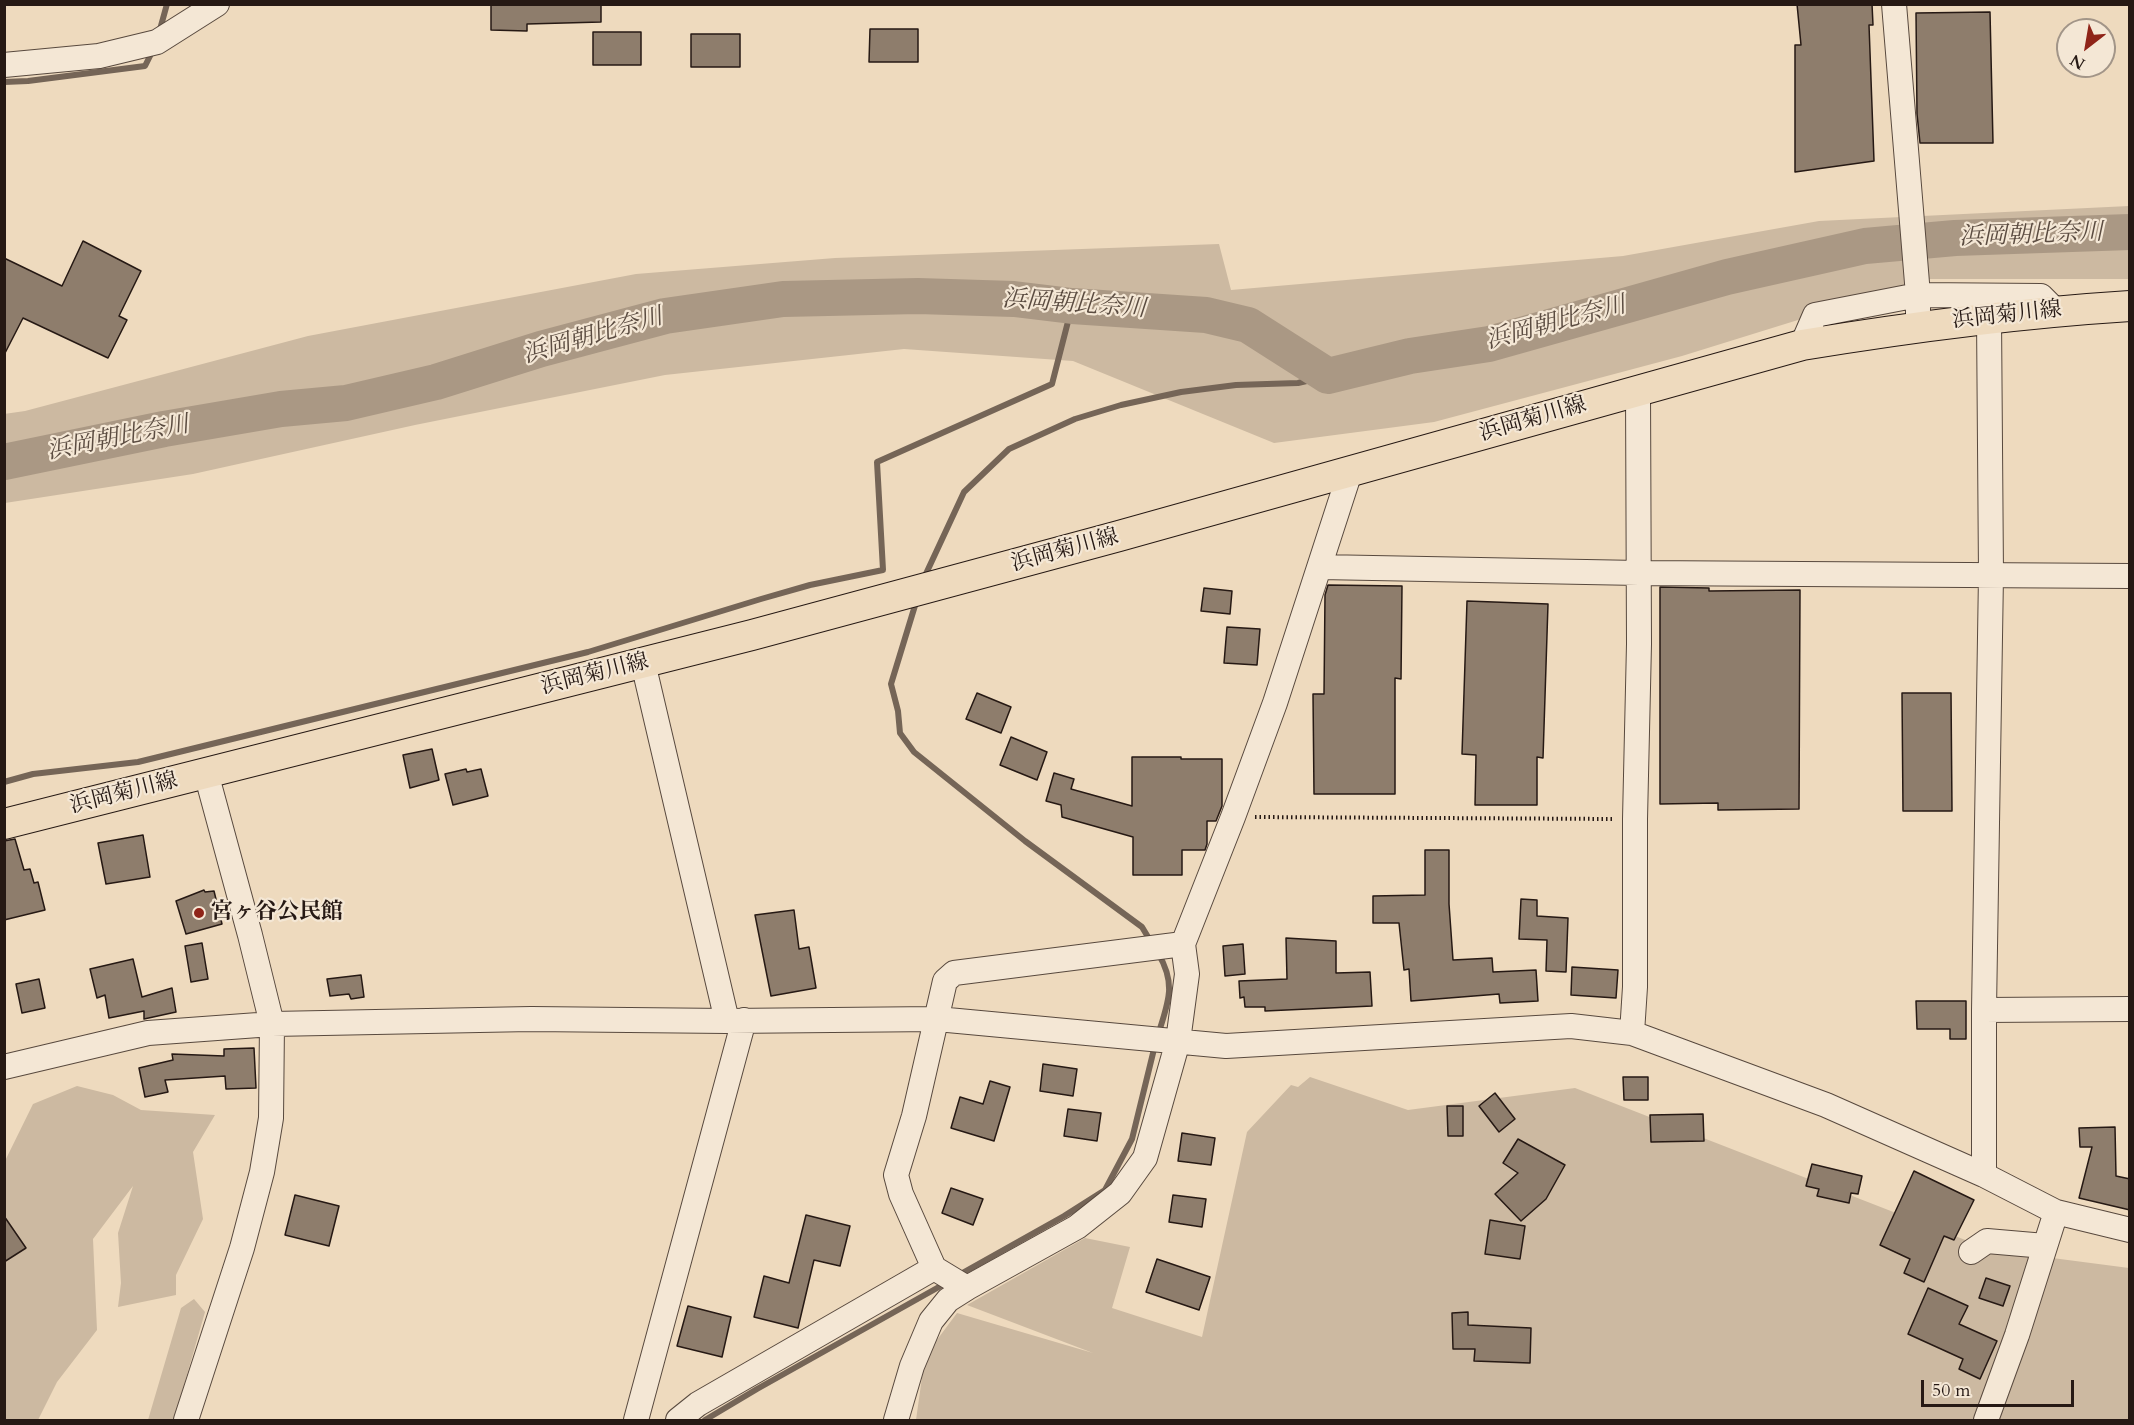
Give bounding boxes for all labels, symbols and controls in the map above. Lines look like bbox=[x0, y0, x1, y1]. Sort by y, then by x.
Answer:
north arrow bbox=[2056, 18, 2116, 78]
text: N bbox=[2066, 49, 2089, 75]
water label: 浜岡朝比奈川 bbox=[1959, 219, 2103, 253]
water label: 浜岡朝比奈川 bbox=[1001, 286, 1147, 324]
water label: 浜岡朝比奈川 bbox=[1483, 291, 1629, 357]
street label: 浜岡菊川線 bbox=[1951, 297, 2063, 335]
water label: 浜岡朝比奈川 bbox=[520, 303, 666, 371]
street label: 浜岡菊川線 bbox=[1476, 392, 1590, 448]
water label: 浜岡朝比奈川 bbox=[45, 411, 191, 467]
street label: 浜岡菊川線 bbox=[1008, 524, 1122, 578]
street label: 浜岡菊川線 bbox=[538, 649, 652, 701]
street label: 浜岡菊川線 bbox=[67, 768, 181, 820]
place label: 宮ヶ谷公民館 bbox=[211, 900, 343, 926]
marker: 宮ヶ谷公民館 bbox=[192, 906, 206, 920]
scale bar bbox=[1924, 1368, 2077, 1406]
text: 50 m bbox=[1932, 1378, 1971, 1403]

